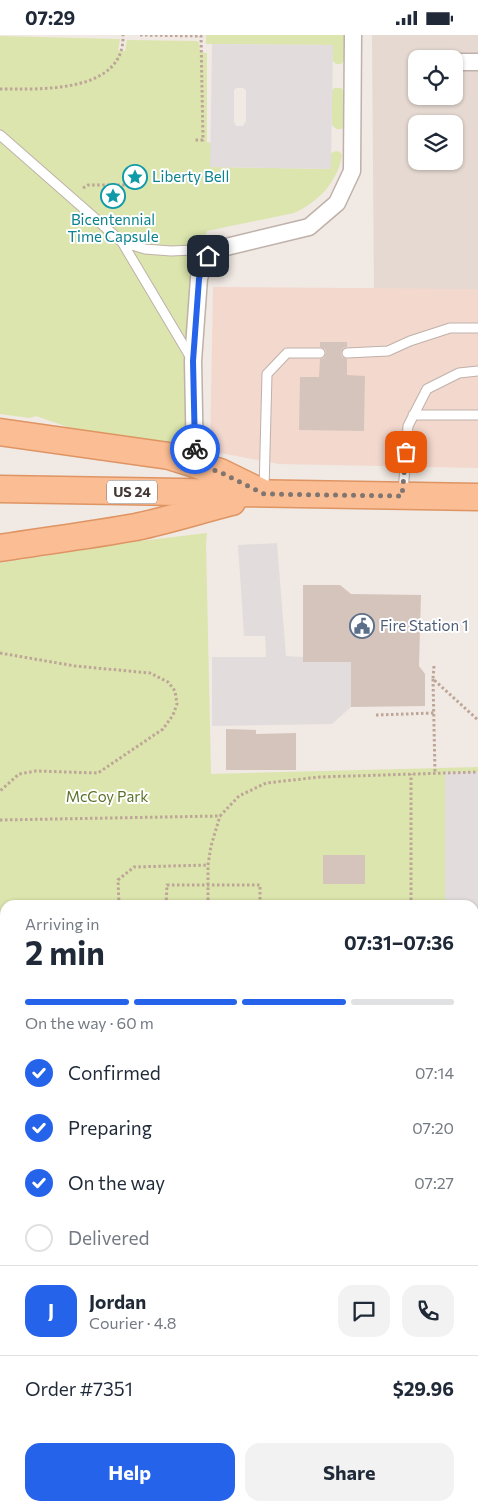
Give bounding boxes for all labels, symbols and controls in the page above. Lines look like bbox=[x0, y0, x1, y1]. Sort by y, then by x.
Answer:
text: 07:29 bbox=[25, 6, 75, 29]
map controls bbox=[408, 50, 463, 170]
button: locate bbox=[408, 50, 463, 105]
button: layers bbox=[408, 115, 463, 170]
place icon: Liberty Bell bbox=[122, 164, 148, 190]
place label: Liberty Bell bbox=[152, 167, 229, 185]
place icon: Bicentennial Time Capsule bbox=[100, 183, 126, 209]
place label: Bicentennial Time Capsule bbox=[67, 210, 159, 245]
pin bbox=[187, 235, 229, 277]
icon: home bbox=[194, 242, 222, 270]
courier bbox=[170, 424, 220, 474]
pin bbox=[385, 431, 427, 473]
icon: bike bbox=[181, 435, 209, 463]
icon: bag bbox=[392, 438, 420, 466]
road number: US 24 bbox=[107, 481, 157, 503]
public building icon: Fire Station 1 bbox=[349, 613, 375, 639]
place label: Fire Station 1 bbox=[380, 616, 468, 634]
park label: McCoy Park bbox=[66, 787, 148, 805]
text: Arriving in bbox=[25, 914, 99, 933]
text: 07:31–07:36 bbox=[344, 931, 454, 954]
text: 2 min bbox=[25, 932, 105, 972]
text: On the way · 60 m bbox=[25, 1013, 154, 1032]
icon: check bbox=[25, 1059, 53, 1087]
text: Confirmed bbox=[68, 1061, 161, 1084]
text: 07:14 bbox=[415, 1063, 454, 1082]
icon: check bbox=[25, 1114, 53, 1142]
text: Preparing bbox=[68, 1116, 152, 1139]
text: 07:20 bbox=[412, 1118, 454, 1137]
icon: check bbox=[25, 1169, 53, 1197]
text: On the way bbox=[68, 1171, 165, 1194]
text: 07:27 bbox=[414, 1173, 454, 1192]
text: Delivered bbox=[68, 1226, 149, 1249]
button: chat bbox=[338, 1285, 390, 1337]
button: phone bbox=[402, 1285, 454, 1337]
text: Jordan bbox=[89, 1290, 146, 1313]
text: J bbox=[48, 1299, 54, 1322]
text: Courier · 4.8 bbox=[89, 1313, 176, 1332]
text: Order #7351 bbox=[25, 1377, 133, 1400]
text: $29.96 bbox=[393, 1377, 454, 1400]
button: Help bbox=[25, 1443, 235, 1501]
button: Share bbox=[245, 1443, 454, 1501]

